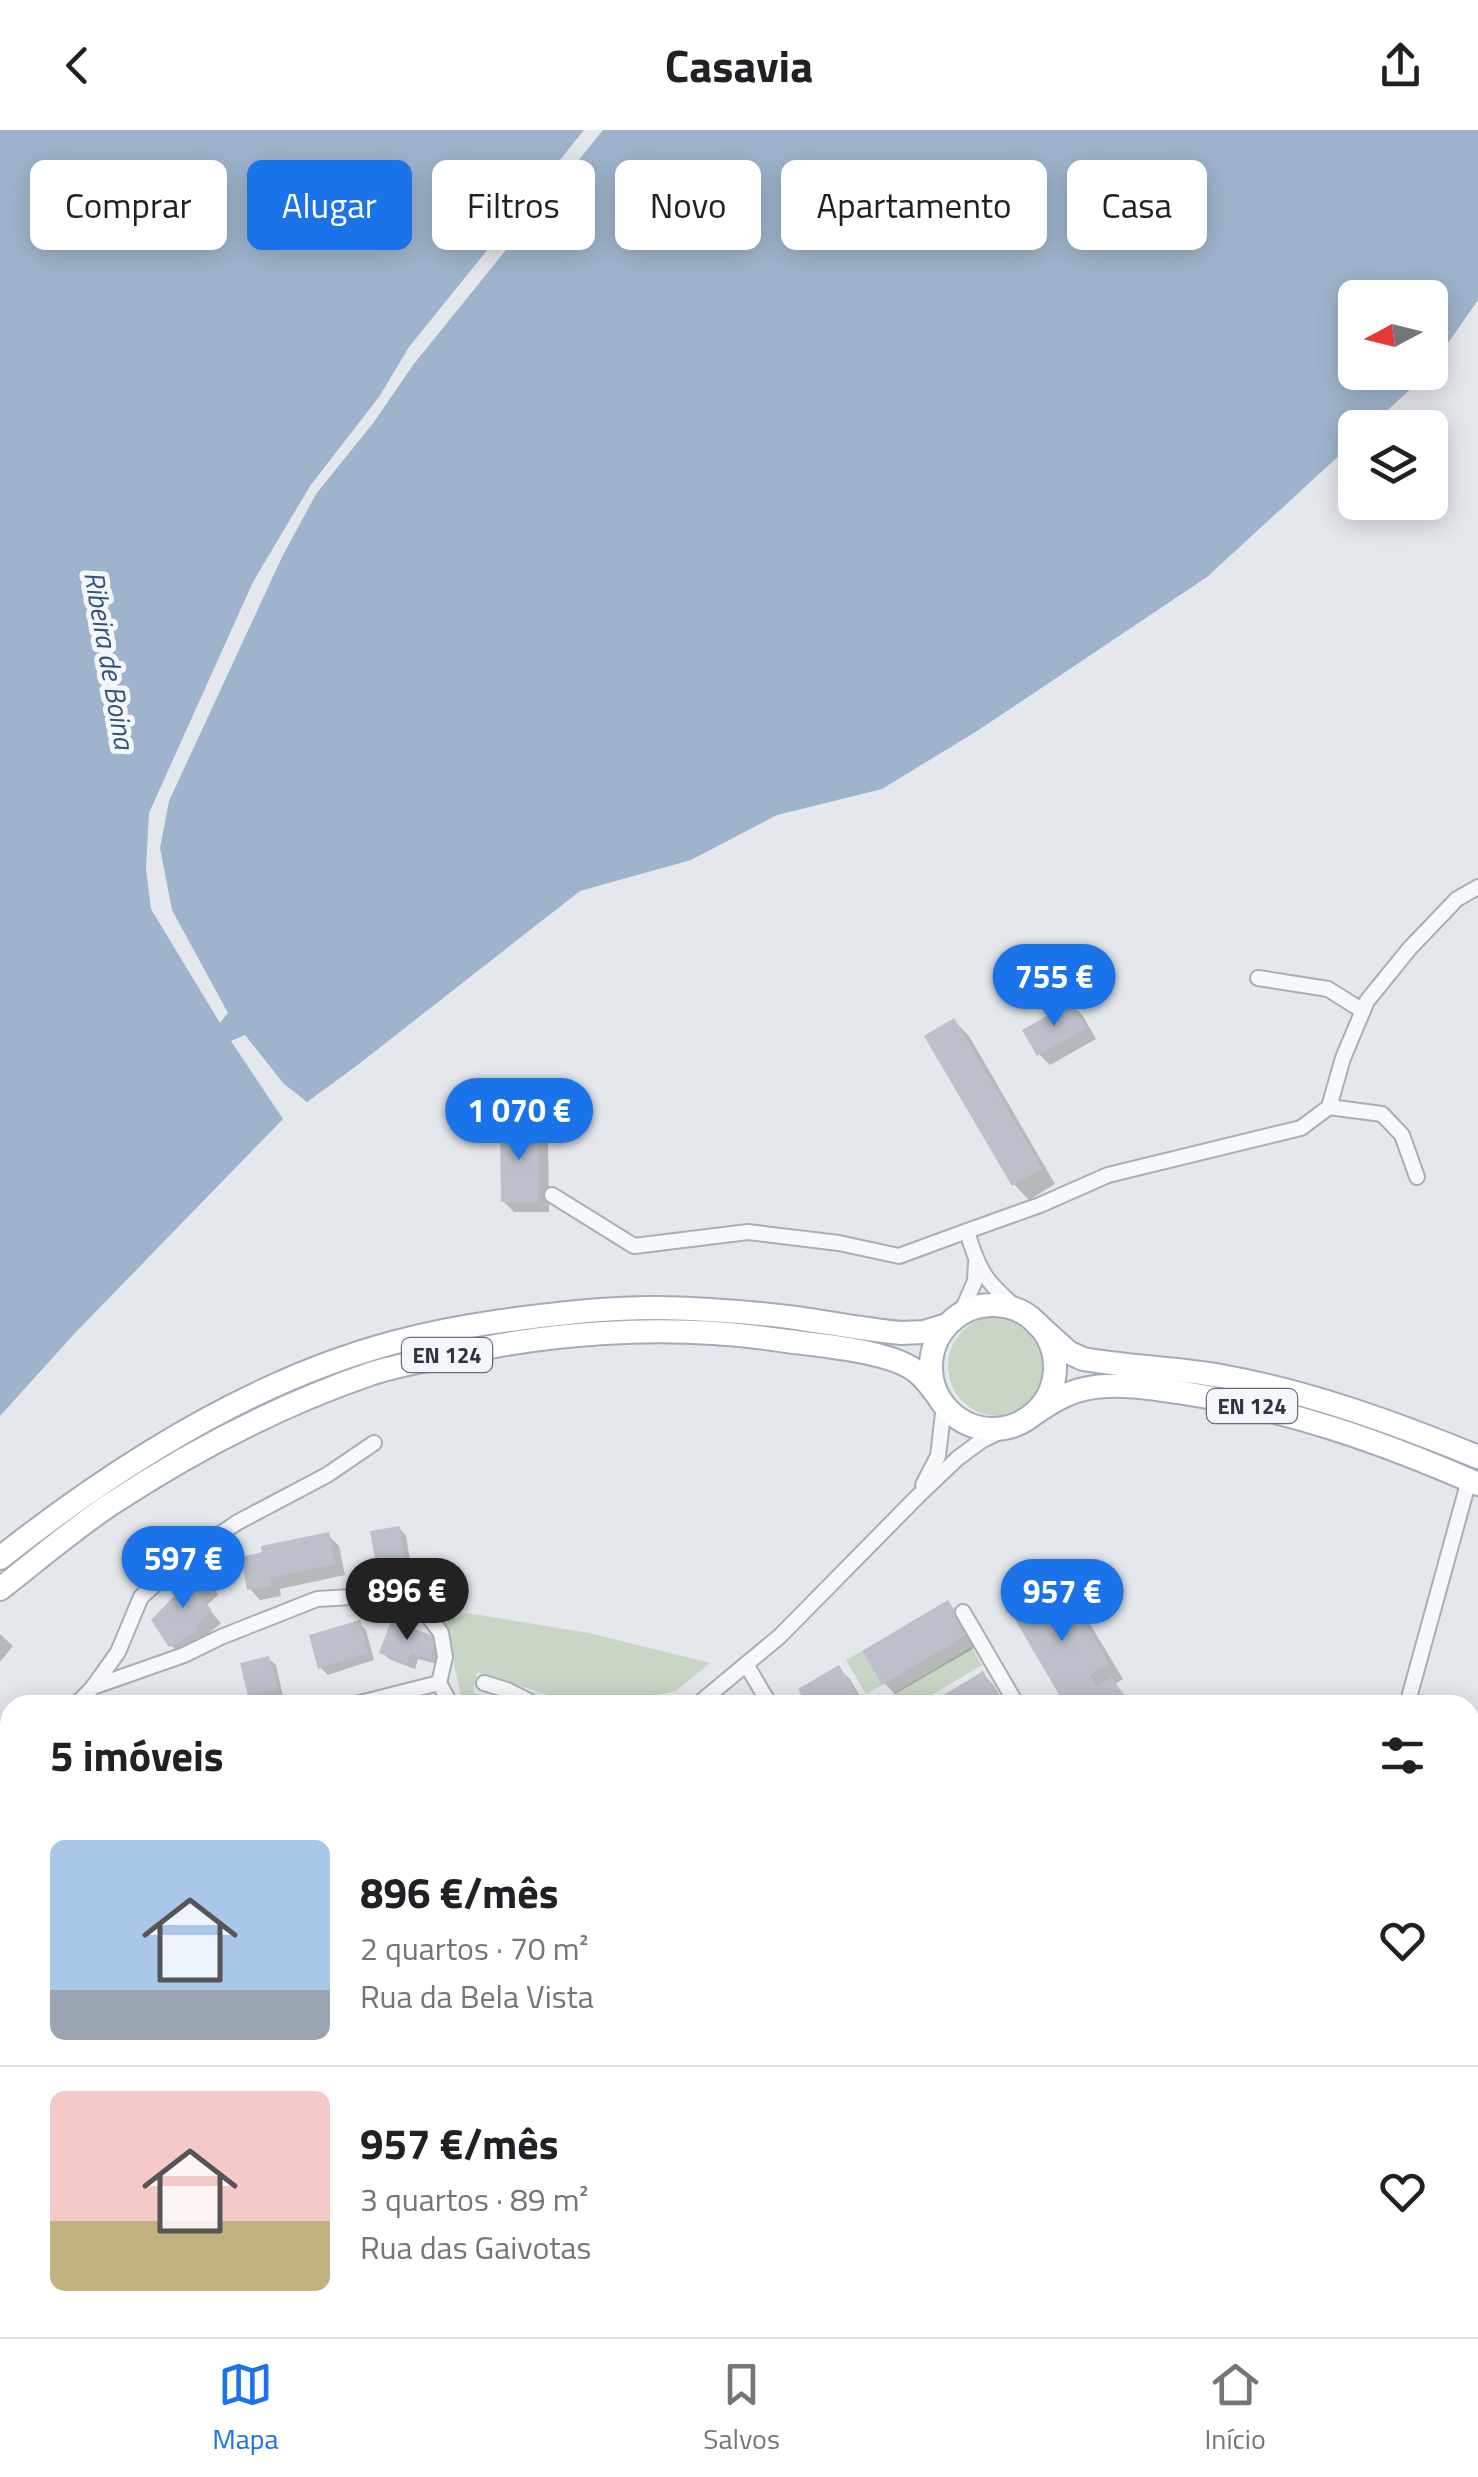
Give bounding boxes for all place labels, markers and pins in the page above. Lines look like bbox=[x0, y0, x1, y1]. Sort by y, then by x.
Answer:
pin: 755 € bbox=[984, 944, 1124, 1029]
pin: 1 070 € bbox=[427, 1078, 611, 1163]
pin: 597 € bbox=[113, 1526, 253, 1611]
pin: 896 € bbox=[337, 1558, 477, 1643]
pin: 957 € bbox=[992, 1559, 1132, 1644]

